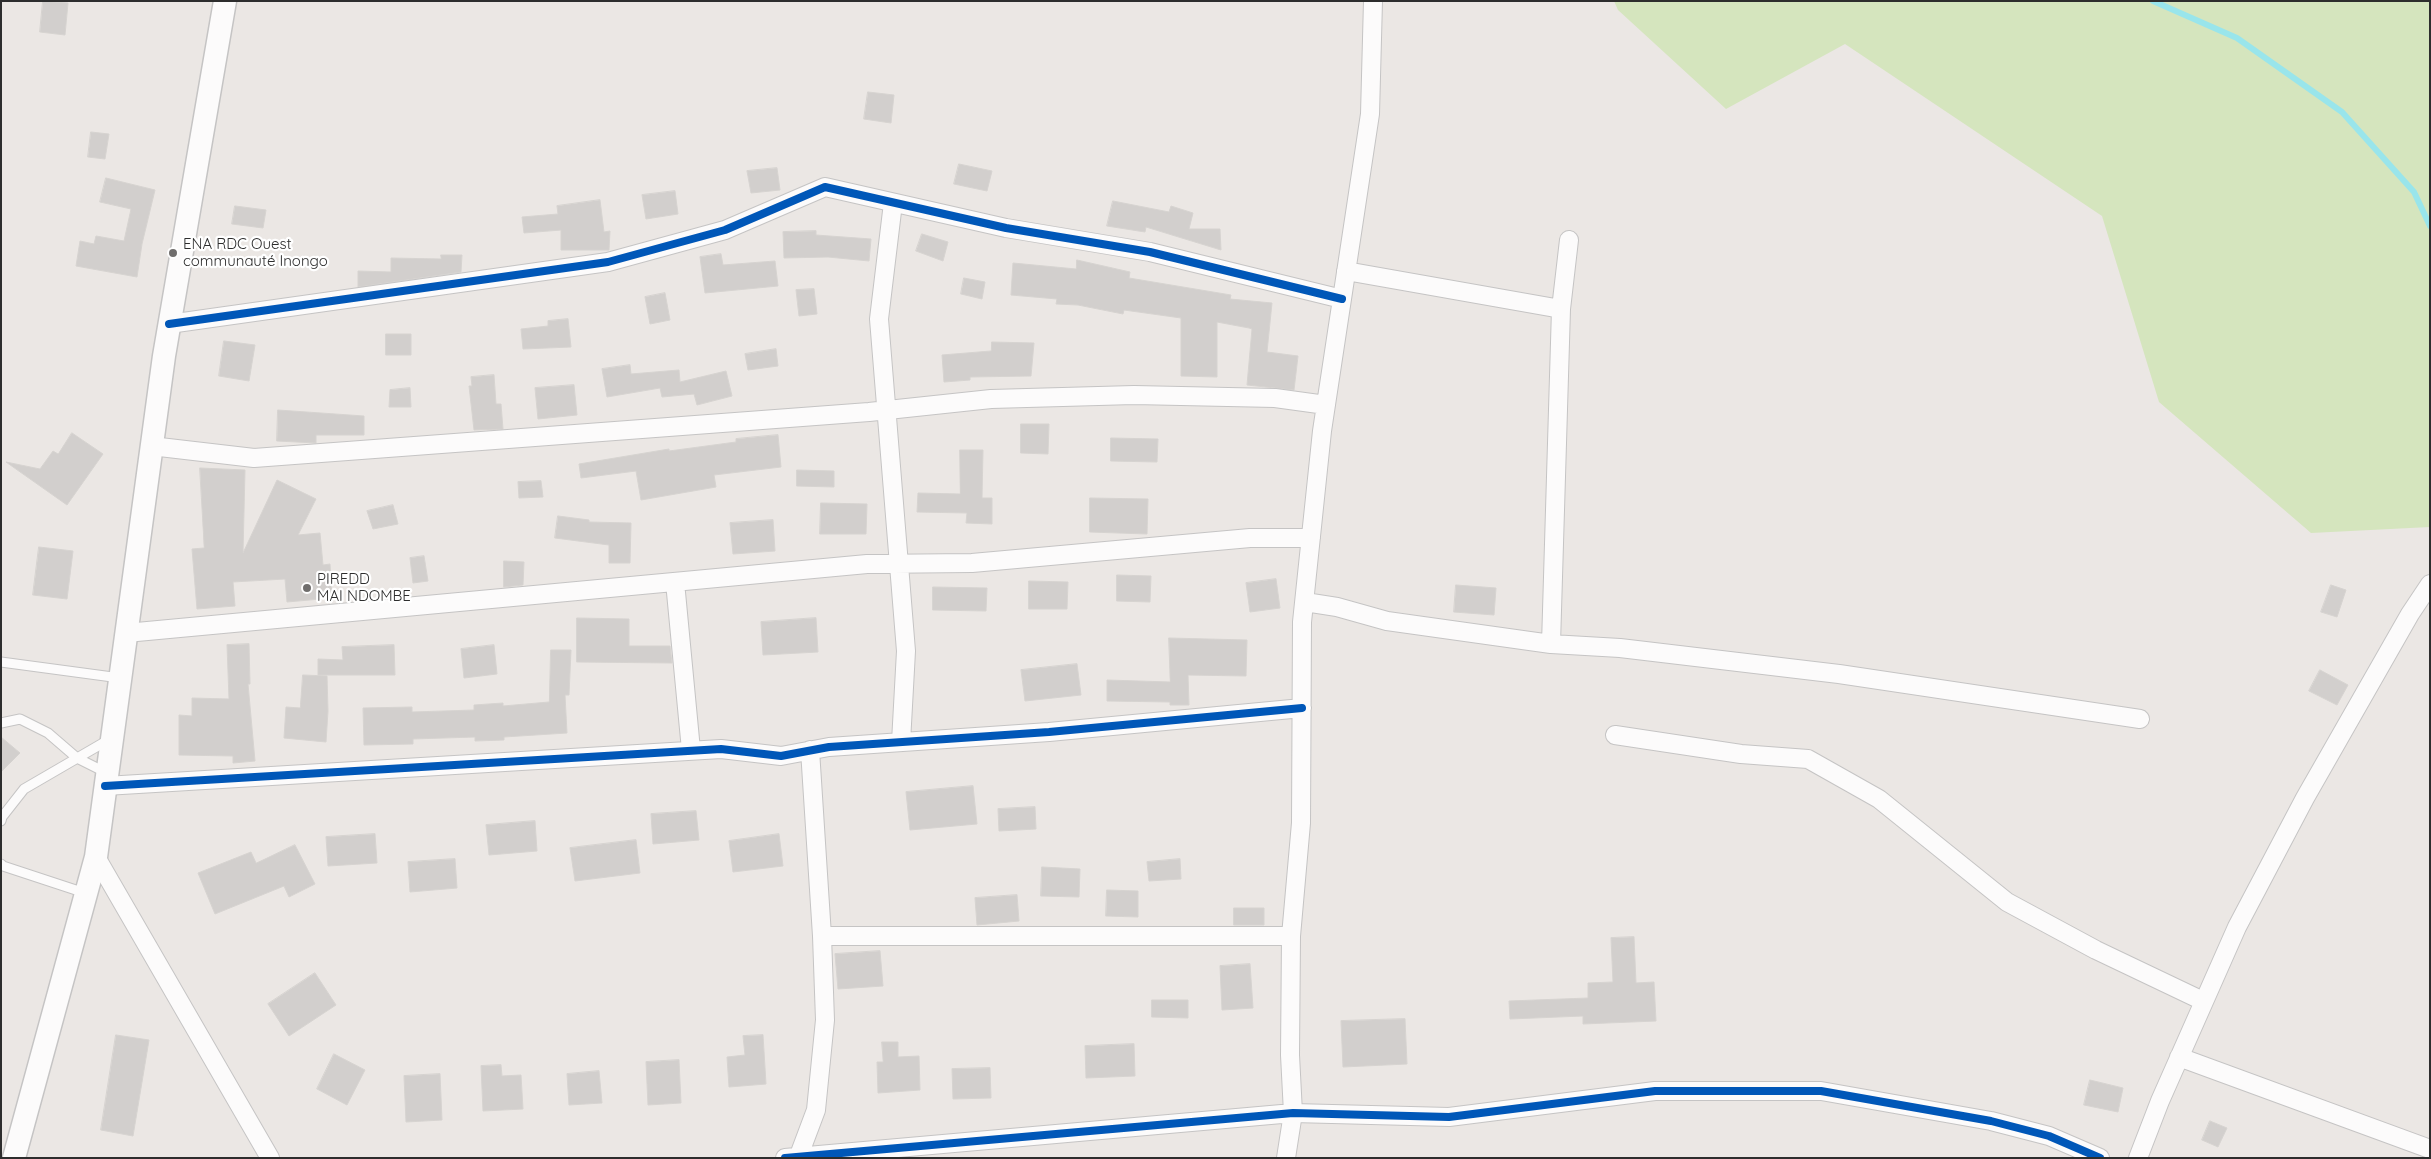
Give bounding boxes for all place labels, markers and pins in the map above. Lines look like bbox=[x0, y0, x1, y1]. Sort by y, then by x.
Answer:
place label: ENA RDC Ouest communauté Inongo bbox=[183, 235, 328, 270]
marker: ENA RDC Ouest communauté Inongo bbox=[167, 247, 179, 259]
place label: PIREDD MAI NDOMBE bbox=[317, 570, 411, 605]
marker: PIREDD MAI NDOMBE bbox=[301, 582, 313, 594]

